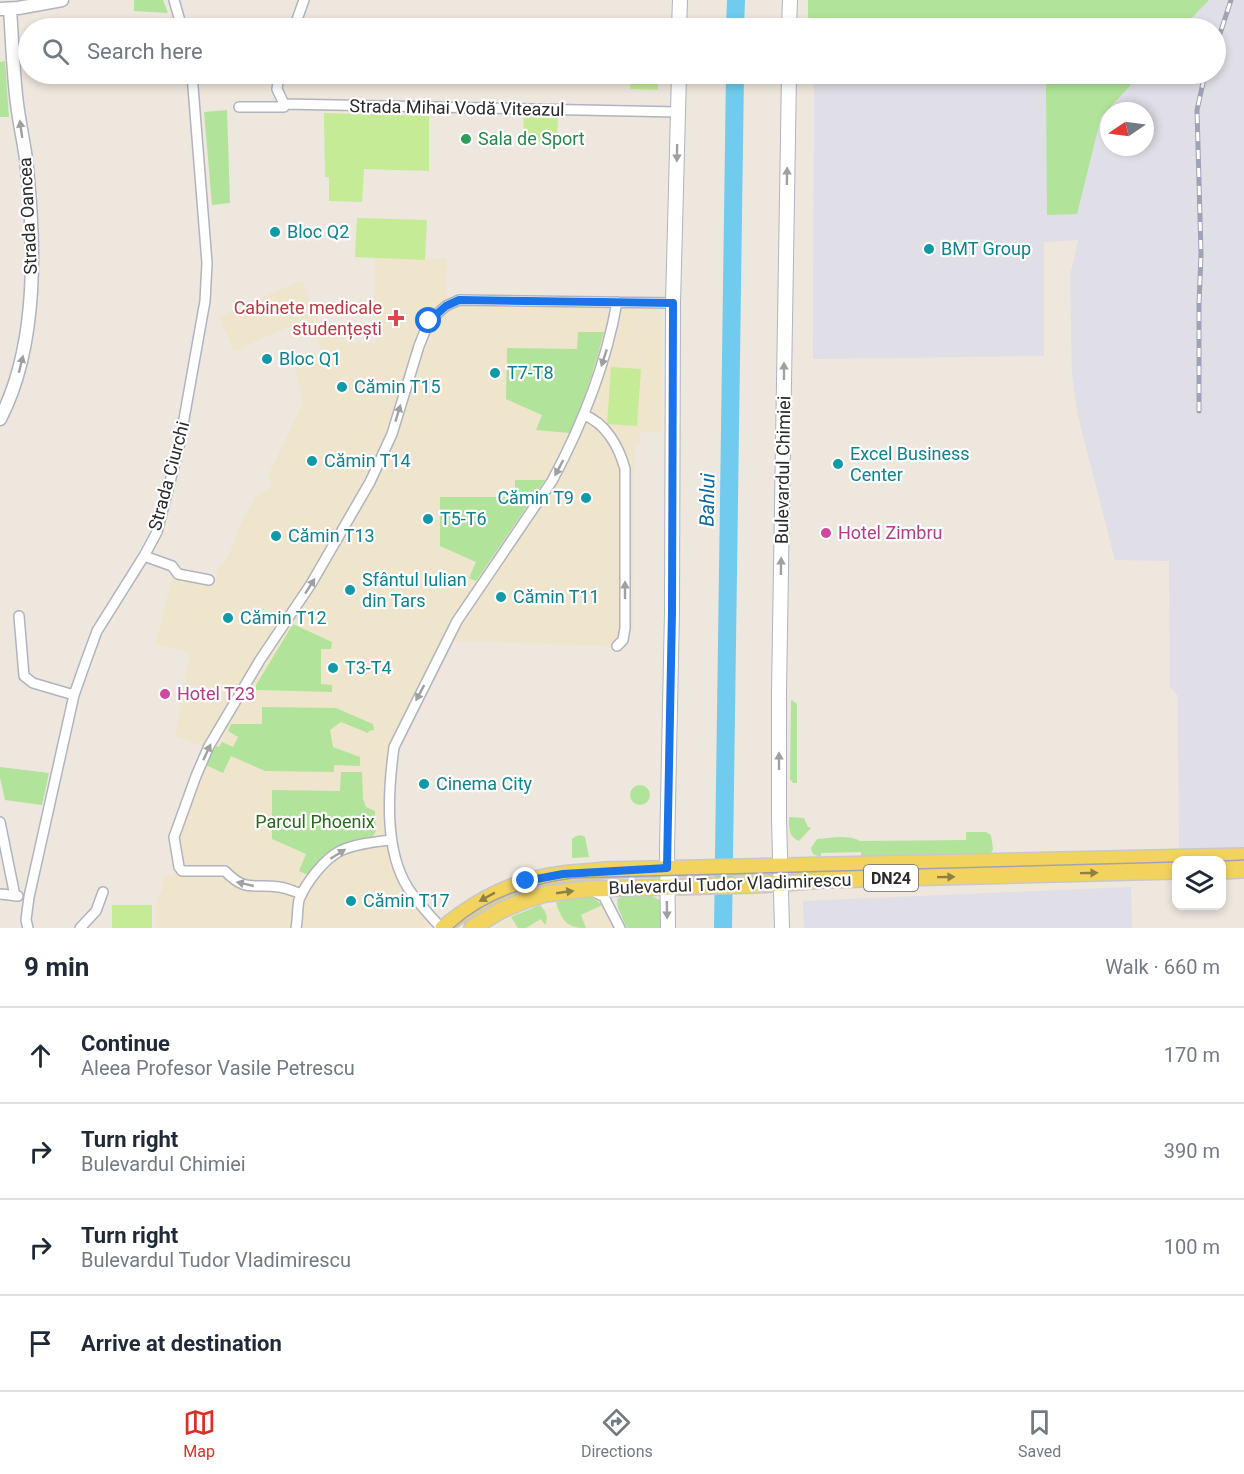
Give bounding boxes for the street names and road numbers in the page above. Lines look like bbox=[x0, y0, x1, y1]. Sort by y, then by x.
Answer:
street label: Strada Mihai Vodă Viteazul bbox=[349, 95, 565, 120]
street label: Strada Oancea bbox=[14, 157, 41, 275]
street label: Bulevardul Chimiei bbox=[771, 396, 794, 544]
street label: Strada Ciurchi bbox=[144, 419, 193, 533]
road number: DN24 bbox=[864, 865, 918, 891]
street label: Bulevardul Tudor Vladimirescu bbox=[608, 869, 852, 898]

